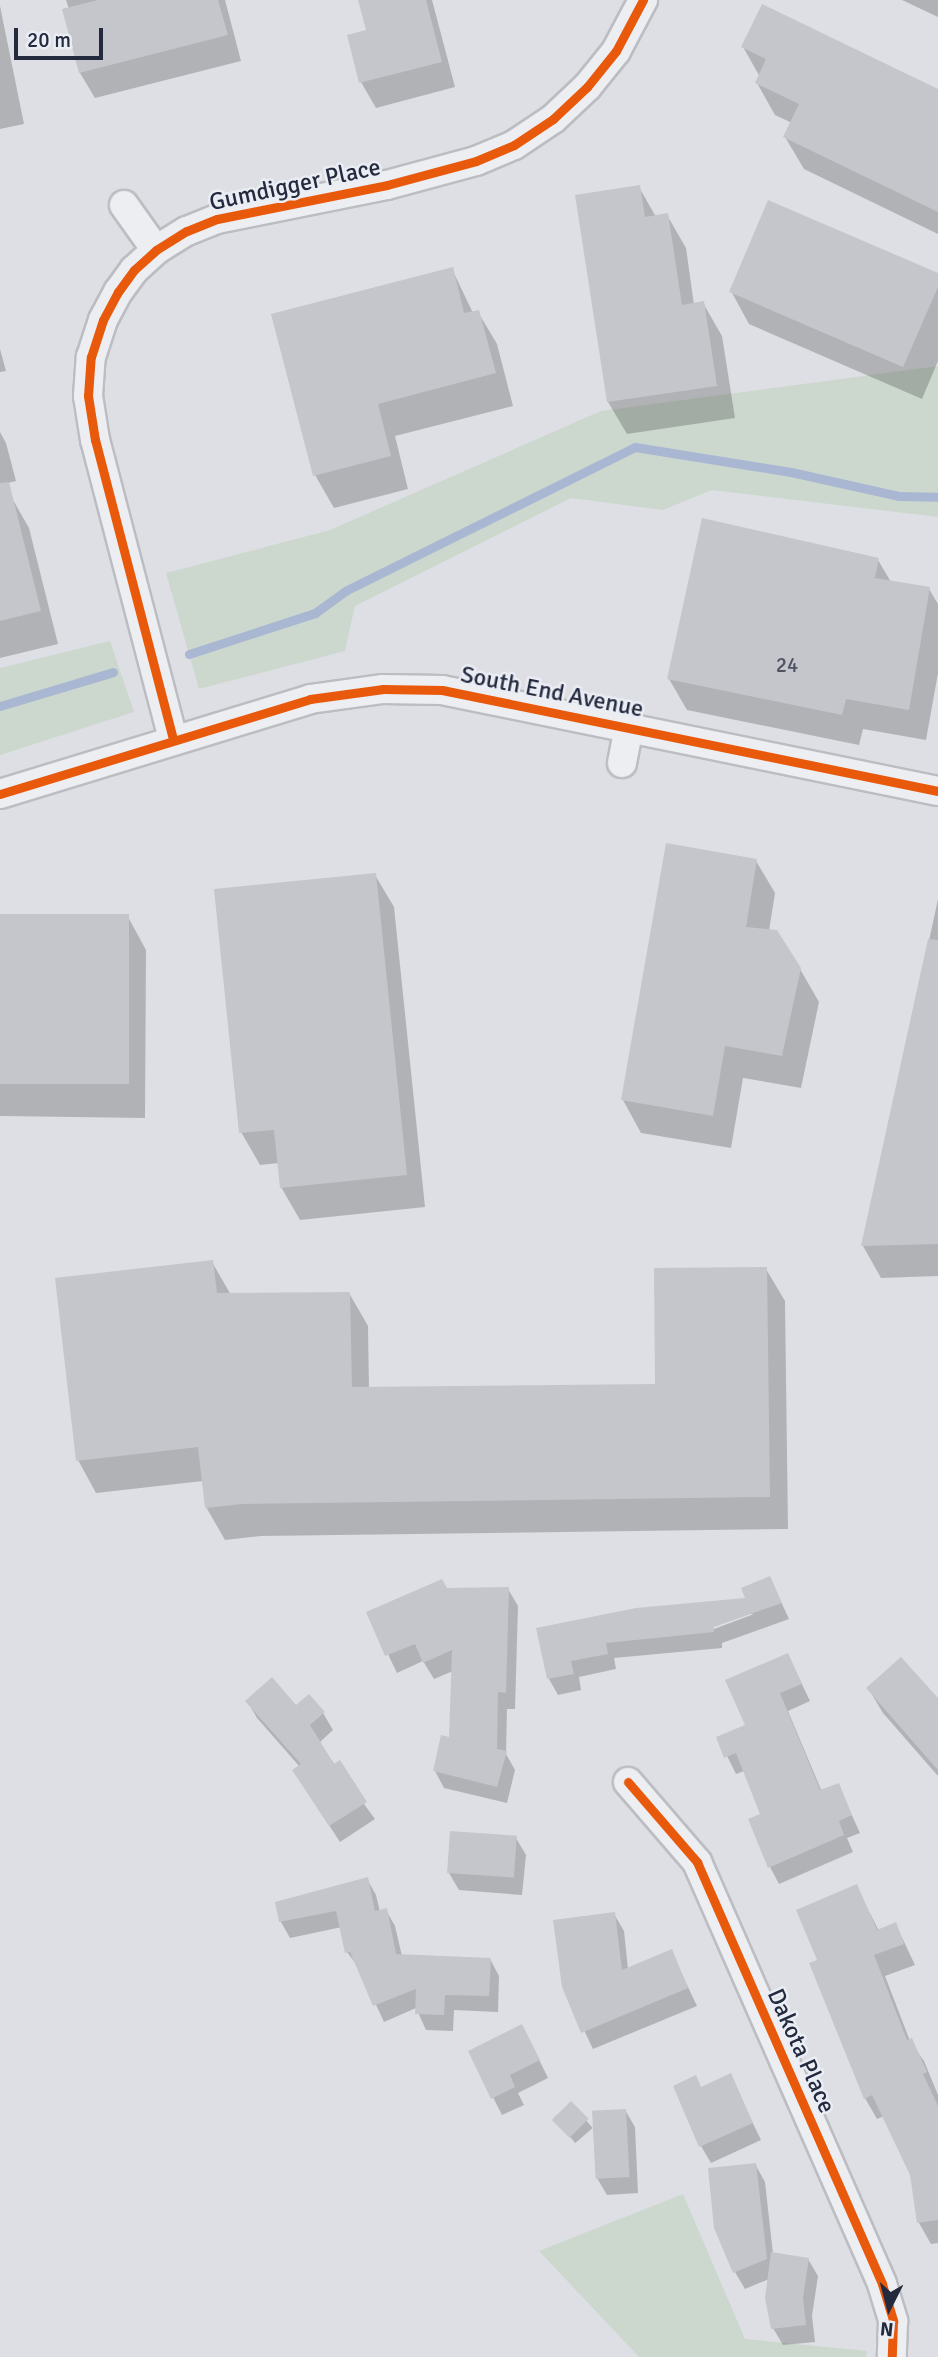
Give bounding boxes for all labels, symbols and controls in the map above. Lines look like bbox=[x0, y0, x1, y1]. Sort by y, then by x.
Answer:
scale bar bbox=[18, 14, 107, 58]
text: 20 m bbox=[27, 27, 71, 53]
street label: Gumdigger Place bbox=[207, 153, 383, 217]
house number: 24 bbox=[776, 652, 798, 678]
street label: South End Avenue bbox=[458, 660, 646, 724]
street label: Dakota Place bbox=[761, 1984, 841, 2118]
north arrow bbox=[854, 2273, 924, 2343]
text: N bbox=[879, 2316, 895, 2342]

